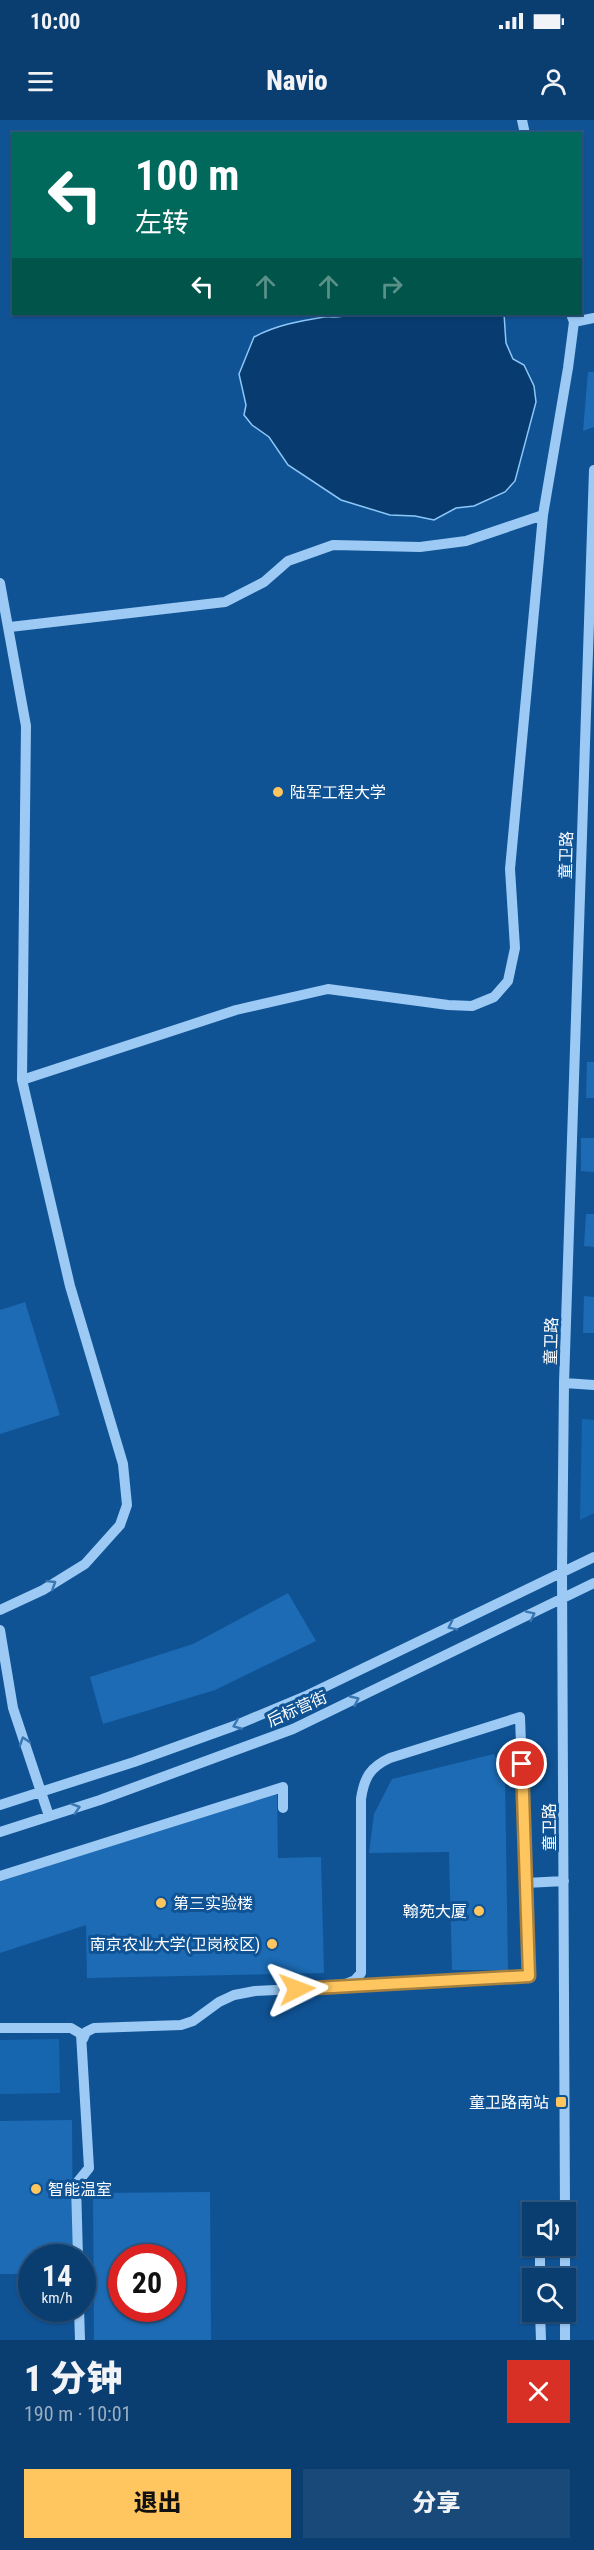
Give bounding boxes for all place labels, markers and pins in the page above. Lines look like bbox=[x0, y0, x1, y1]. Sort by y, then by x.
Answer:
place label: 陆军工程大学 bbox=[290, 783, 386, 802]
marker: 陆军工程大学 bbox=[271, 785, 285, 799]
pin bbox=[496, 1738, 547, 1789]
place label: 第三实验楼 bbox=[173, 1894, 253, 1913]
marker: 第三实验楼 bbox=[154, 1896, 168, 1910]
place label: 翰苑大厦 bbox=[403, 1902, 467, 1921]
marker: 翰苑大厦 bbox=[472, 1904, 486, 1918]
place label: 南京农业大学(卫岗校区) bbox=[90, 1935, 260, 1954]
marker: 南京农业大学(卫岗校区) bbox=[265, 1937, 279, 1951]
place label: 童卫路南站 bbox=[469, 2093, 549, 2112]
marker: 童卫路南站 bbox=[554, 2095, 568, 2109]
place label: 智能温室 bbox=[48, 2180, 112, 2199]
marker: 智能温室 bbox=[29, 2182, 43, 2196]

